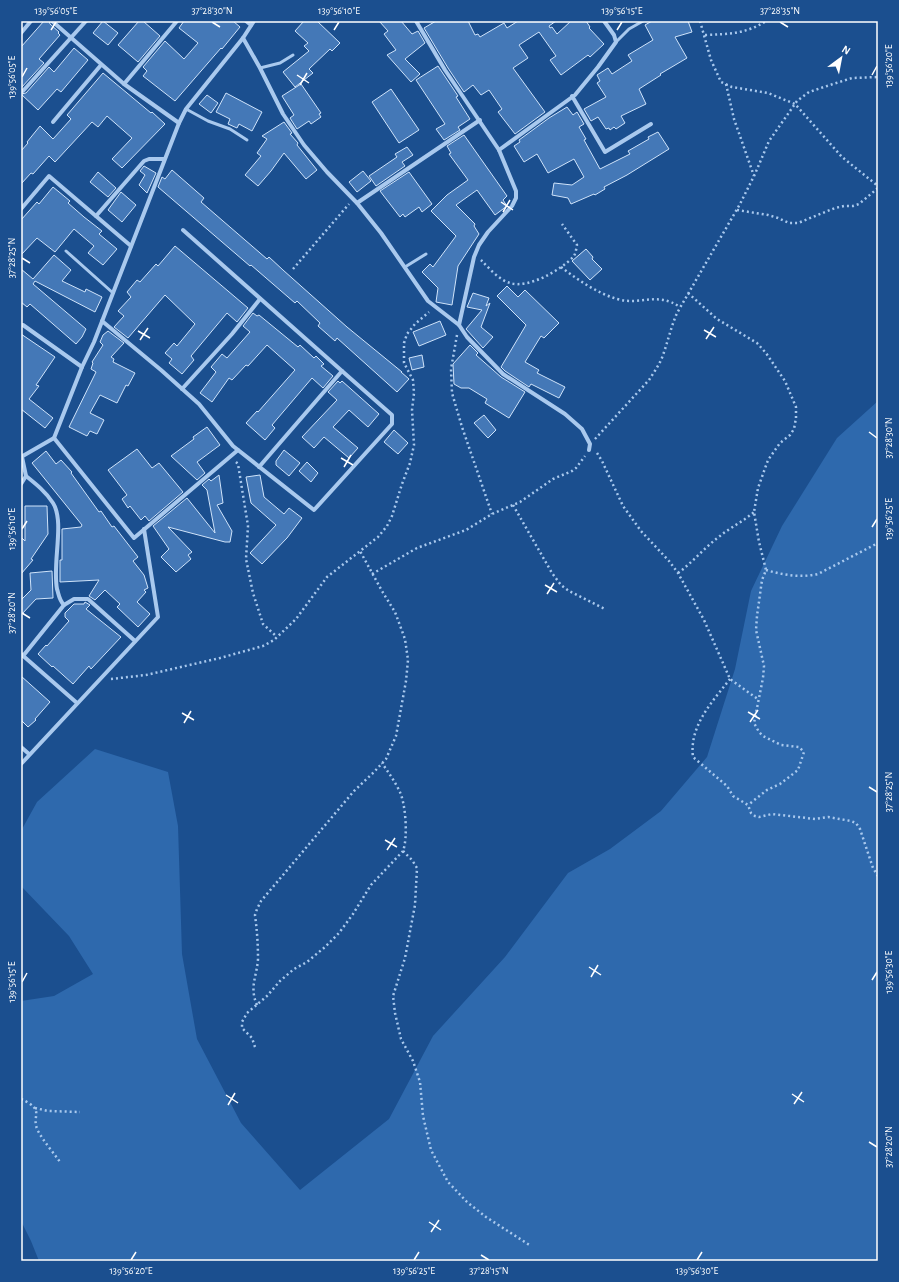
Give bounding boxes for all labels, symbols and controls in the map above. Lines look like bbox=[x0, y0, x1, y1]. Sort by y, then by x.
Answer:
text: 139°56'05"E bbox=[35, 6, 78, 16]
text: 37°28'30"N bbox=[191, 6, 233, 16]
text: 139°56'10"E bbox=[318, 6, 360, 16]
text: 139°56'15"E bbox=[602, 6, 643, 16]
text: 37°28'35"N bbox=[760, 6, 800, 16]
north arrow bbox=[821, 38, 861, 78]
text: N bbox=[840, 43, 852, 57]
text: 139°56'20"E bbox=[884, 44, 894, 88]
text: 139°56'05"E bbox=[7, 55, 17, 98]
text: 37°28'25"N bbox=[7, 238, 17, 278]
text: 37°28'30"N bbox=[884, 417, 894, 459]
text: 139°56'25"E bbox=[884, 498, 894, 540]
text: 139°56'10"E bbox=[7, 508, 17, 550]
text: 37°28'20"N bbox=[7, 592, 17, 634]
text: 37°28'25"N bbox=[884, 772, 894, 812]
text: 139°56'30"E bbox=[884, 950, 894, 993]
text: 139°56'15"E bbox=[7, 961, 17, 1002]
text: 37°28'20"N bbox=[884, 1126, 894, 1168]
text: 139°56'20"E bbox=[109, 1266, 153, 1276]
text: 139°56'25"E bbox=[393, 1266, 435, 1276]
text: 37°28'15"N bbox=[469, 1266, 509, 1276]
text: 139°56'30"E bbox=[676, 1266, 719, 1276]

